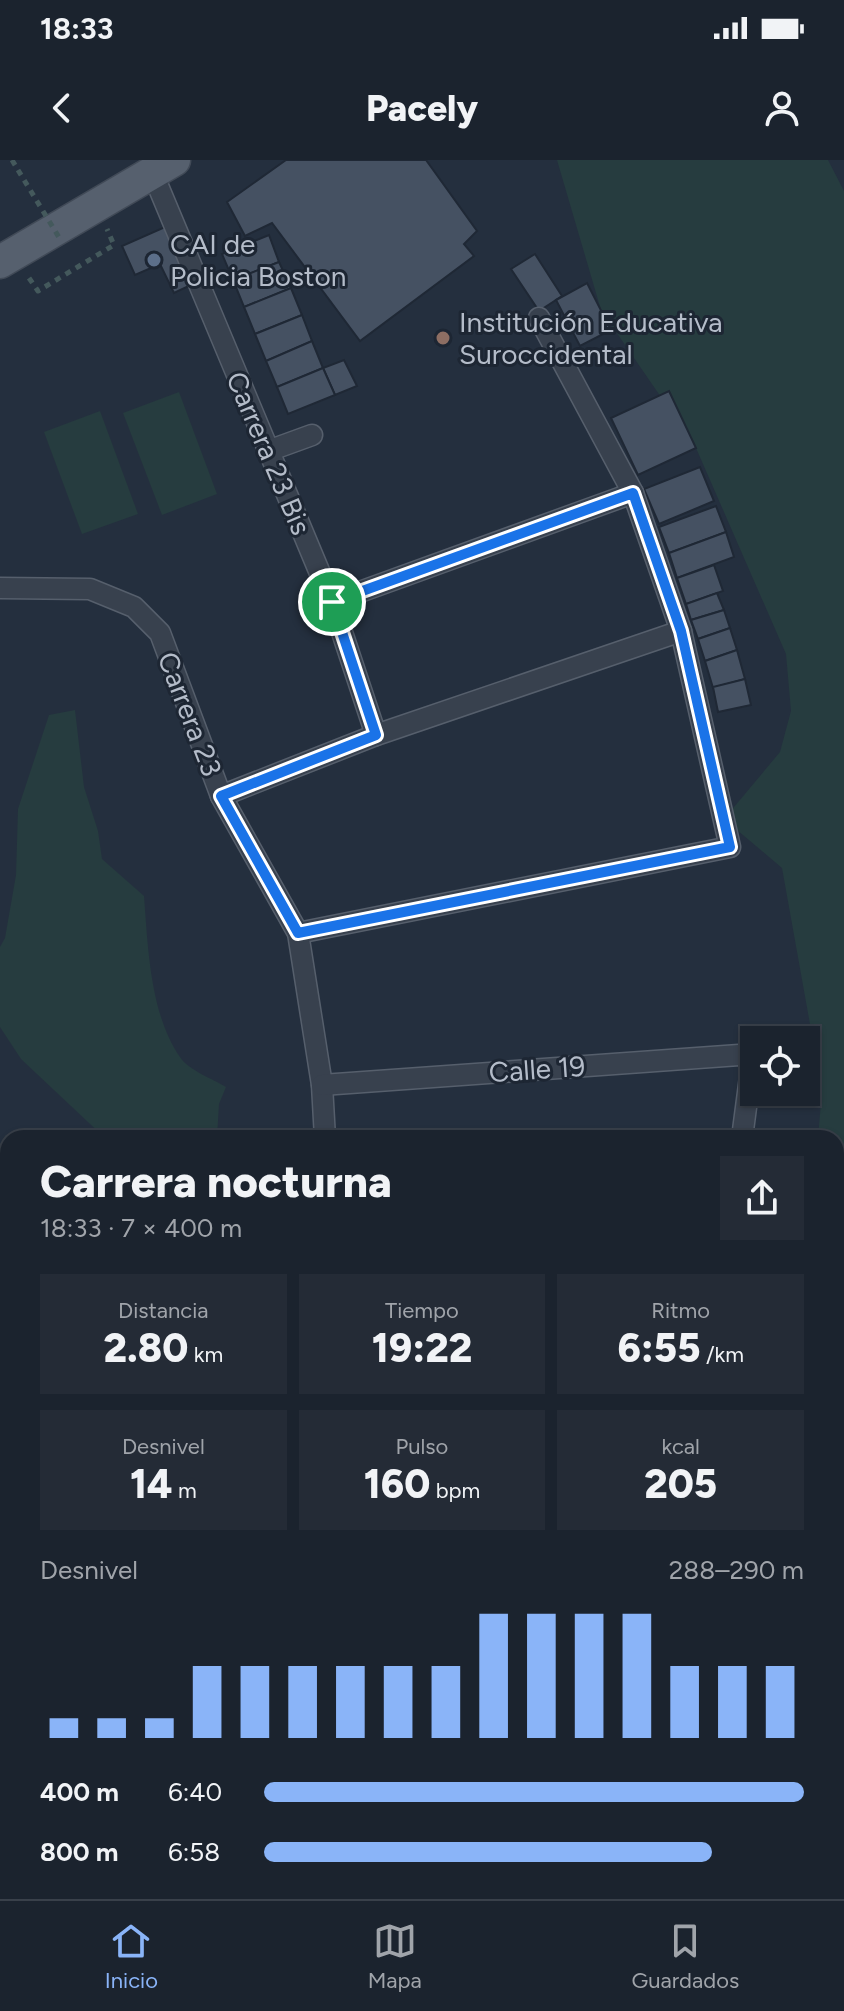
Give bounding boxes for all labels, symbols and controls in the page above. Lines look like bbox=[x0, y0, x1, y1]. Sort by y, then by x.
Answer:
text: 18:33 bbox=[40, 10, 113, 47]
icon: back bbox=[40, 86, 84, 130]
icon: person bbox=[760, 86, 804, 130]
text: Pacely bbox=[366, 87, 478, 130]
place label: CAI de Policia Boston bbox=[170, 227, 346, 293]
marker: CAI de Policia Boston bbox=[145, 251, 163, 269]
place label: Institución Educativa Suroccidental bbox=[459, 305, 723, 371]
marker: Institución Educativa Suroccidental bbox=[434, 329, 452, 347]
street label: Carrera 23 Bis bbox=[219, 366, 319, 540]
pin bbox=[298, 568, 366, 636]
icon: arrive bbox=[310, 580, 354, 624]
street label: Carrera 23 bbox=[151, 647, 229, 781]
map controls bbox=[740, 1026, 820, 1106]
button: locate bbox=[740, 1026, 820, 1106]
street label: Calle 19 bbox=[488, 1049, 586, 1089]
text: Carrera nocturna bbox=[40, 1155, 392, 1208]
button: share bbox=[720, 1156, 804, 1240]
text: 18:33 · 7 × 400 m bbox=[40, 1212, 242, 1244]
text: Distancia bbox=[118, 1297, 209, 1324]
text: Tiempo bbox=[385, 1297, 459, 1324]
text: Ritmo bbox=[651, 1297, 710, 1324]
text: 2.80 bbox=[104, 1324, 188, 1372]
text: 19:22 bbox=[372, 1324, 472, 1372]
text: 6:55 bbox=[617, 1324, 701, 1372]
text: km bbox=[188, 1341, 223, 1368]
text: /km bbox=[701, 1341, 744, 1368]
text: Desnivel bbox=[122, 1433, 205, 1460]
text: Pulso bbox=[396, 1433, 448, 1460]
text: kcal bbox=[661, 1433, 700, 1460]
text: 14 bbox=[130, 1460, 173, 1508]
text: 160 bbox=[364, 1460, 430, 1508]
text: 205 bbox=[644, 1460, 717, 1508]
text: m bbox=[173, 1477, 197, 1504]
text: bpm bbox=[430, 1477, 480, 1504]
text: Desnivel bbox=[40, 1554, 138, 1586]
text: 288–290 m bbox=[669, 1554, 804, 1586]
text: 400 m bbox=[40, 1776, 119, 1808]
text: 6:40 bbox=[168, 1776, 222, 1808]
text: 800 m bbox=[40, 1836, 118, 1868]
text: 6:58 bbox=[168, 1836, 220, 1868]
tab: Inicio bbox=[105, 1919, 158, 1994]
tab: Mapa bbox=[368, 1919, 422, 1994]
tab: Guardados bbox=[631, 1919, 739, 1994]

